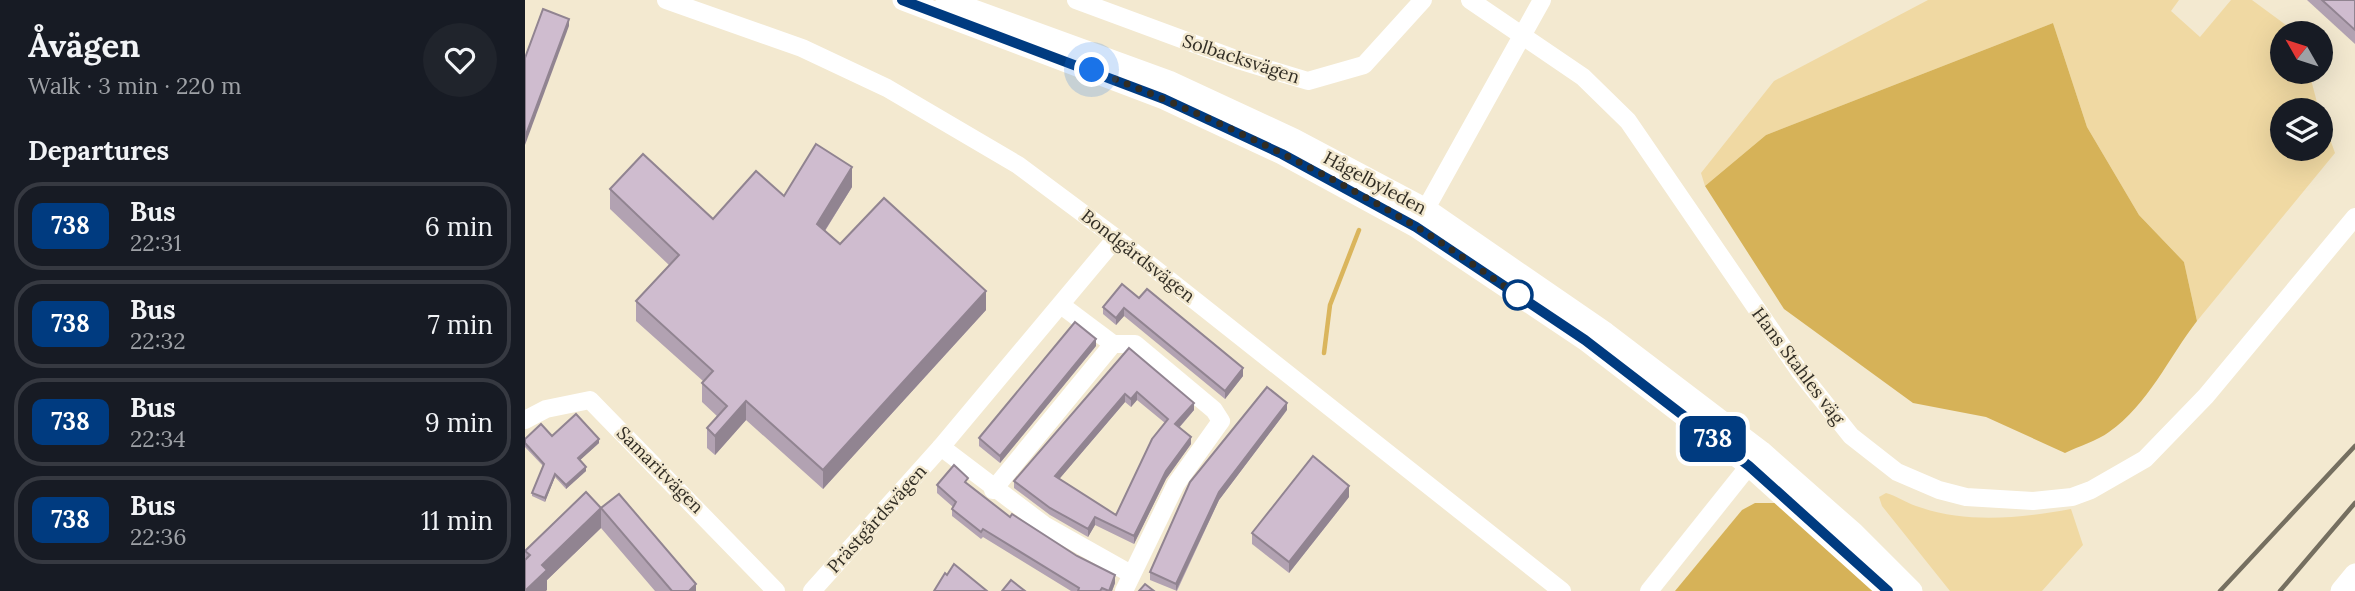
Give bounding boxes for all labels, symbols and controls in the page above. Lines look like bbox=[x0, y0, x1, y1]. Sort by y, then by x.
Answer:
north arrow bbox=[2270, 21, 2333, 84]
map controls bbox=[2270, 21, 2333, 161]
button: heart bbox=[423, 23, 497, 97]
text: Åvägen bbox=[28, 24, 140, 66]
street label: Solbacksvägen bbox=[1180, 29, 1303, 88]
your location bbox=[1074, 52, 1109, 87]
text: Walk · 3 min · 220 m bbox=[28, 71, 242, 100]
button: layers bbox=[2270, 98, 2333, 161]
text: Departures bbox=[28, 134, 169, 167]
street label: Hågelbyleden bbox=[1320, 146, 1431, 219]
text: Bus bbox=[130, 195, 176, 228]
street label: Bondgårdsvägen bbox=[1077, 204, 1200, 307]
text: 738 bbox=[51, 210, 90, 241]
text: 6 min bbox=[425, 210, 493, 243]
text: 22:31 bbox=[130, 228, 182, 257]
unlabelled marker bbox=[1503, 280, 1533, 310]
text: Bus bbox=[130, 293, 176, 326]
street label: Hans Stahles väg bbox=[1747, 303, 1850, 429]
text: 738 bbox=[51, 308, 90, 339]
text: 7 min bbox=[428, 308, 493, 341]
text: 22:32 bbox=[130, 326, 186, 355]
text: Bus bbox=[130, 391, 176, 424]
text: 738 bbox=[51, 406, 90, 437]
text: 9 min bbox=[425, 406, 493, 439]
line badge: 738 bbox=[1673, 416, 1753, 462]
street label: Samaritvägen bbox=[612, 421, 709, 518]
text: 738 bbox=[1694, 423, 1732, 454]
text: 22:34 bbox=[130, 424, 186, 453]
street label: Prästgårdsvägen bbox=[822, 460, 931, 578]
text: Bus bbox=[130, 489, 176, 522]
text: 738 bbox=[51, 504, 90, 535]
text: 11 min bbox=[421, 504, 493, 537]
text: 22:36 bbox=[130, 522, 187, 551]

